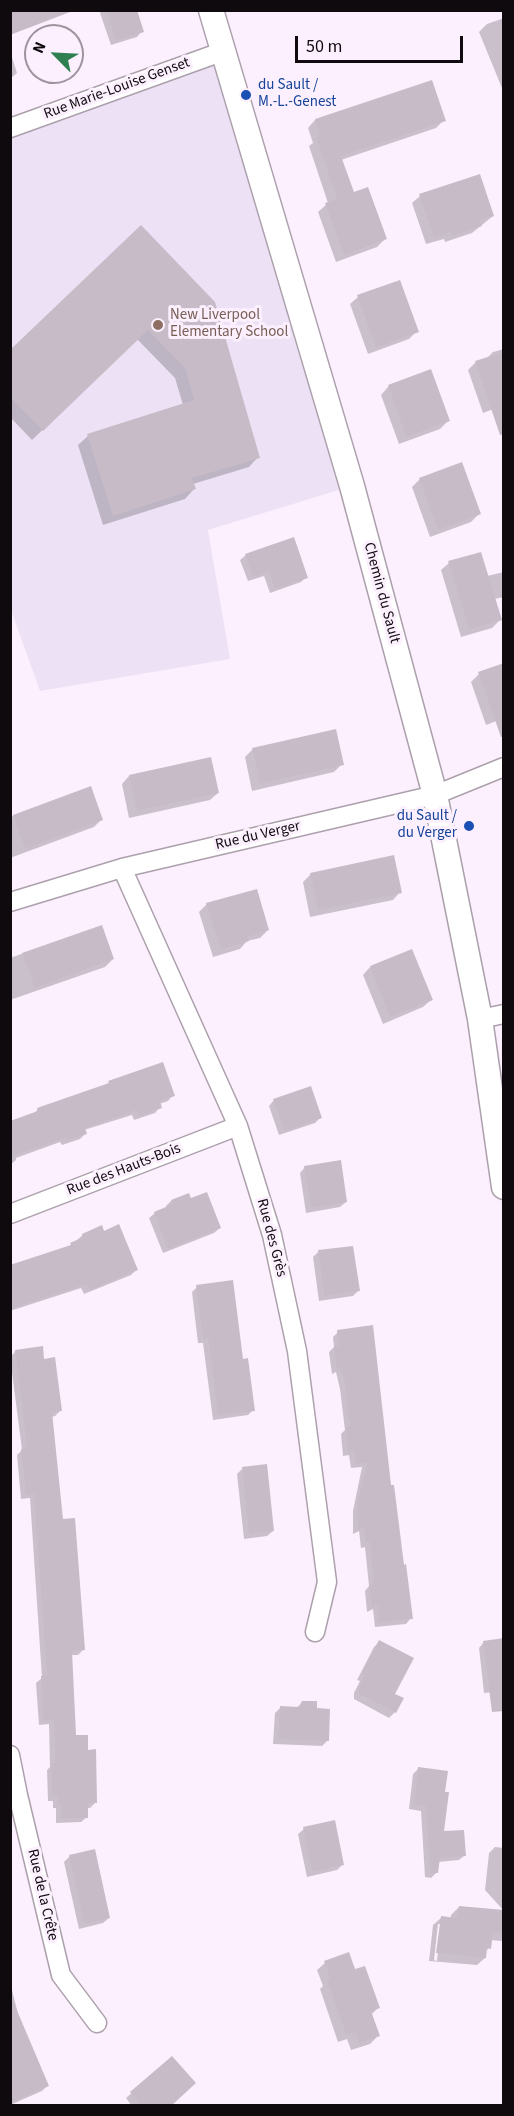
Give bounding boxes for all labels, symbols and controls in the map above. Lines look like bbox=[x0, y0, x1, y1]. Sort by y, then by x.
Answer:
north arrow bbox=[24, 24, 84, 84]
scale bar bbox=[298, 24, 466, 62]
text: 50 m bbox=[306, 34, 342, 59]
text: N bbox=[27, 38, 52, 57]
street label: Rue Marie-Louise Genset bbox=[42, 54, 192, 124]
place label: du Sault / M.-L.-Genest bbox=[258, 77, 336, 112]
marker: du Sault / M.-L.-Genest bbox=[239, 88, 253, 102]
place label: New Liverpool Elementary School bbox=[170, 307, 288, 342]
marker: New Liverpool Elementary School bbox=[151, 318, 165, 332]
street label: Chemin du Sault bbox=[359, 541, 403, 645]
place label: du Sault / du Verger bbox=[397, 808, 457, 843]
street label: Rue du Verger bbox=[214, 817, 302, 855]
marker: du Sault / du Verger bbox=[462, 819, 476, 833]
street label: Rue des Hauts-Bois bbox=[64, 1140, 184, 1200]
street label: Rue des Grès bbox=[252, 1197, 290, 1279]
street label: Rue de la Crête bbox=[23, 1847, 61, 1943]

